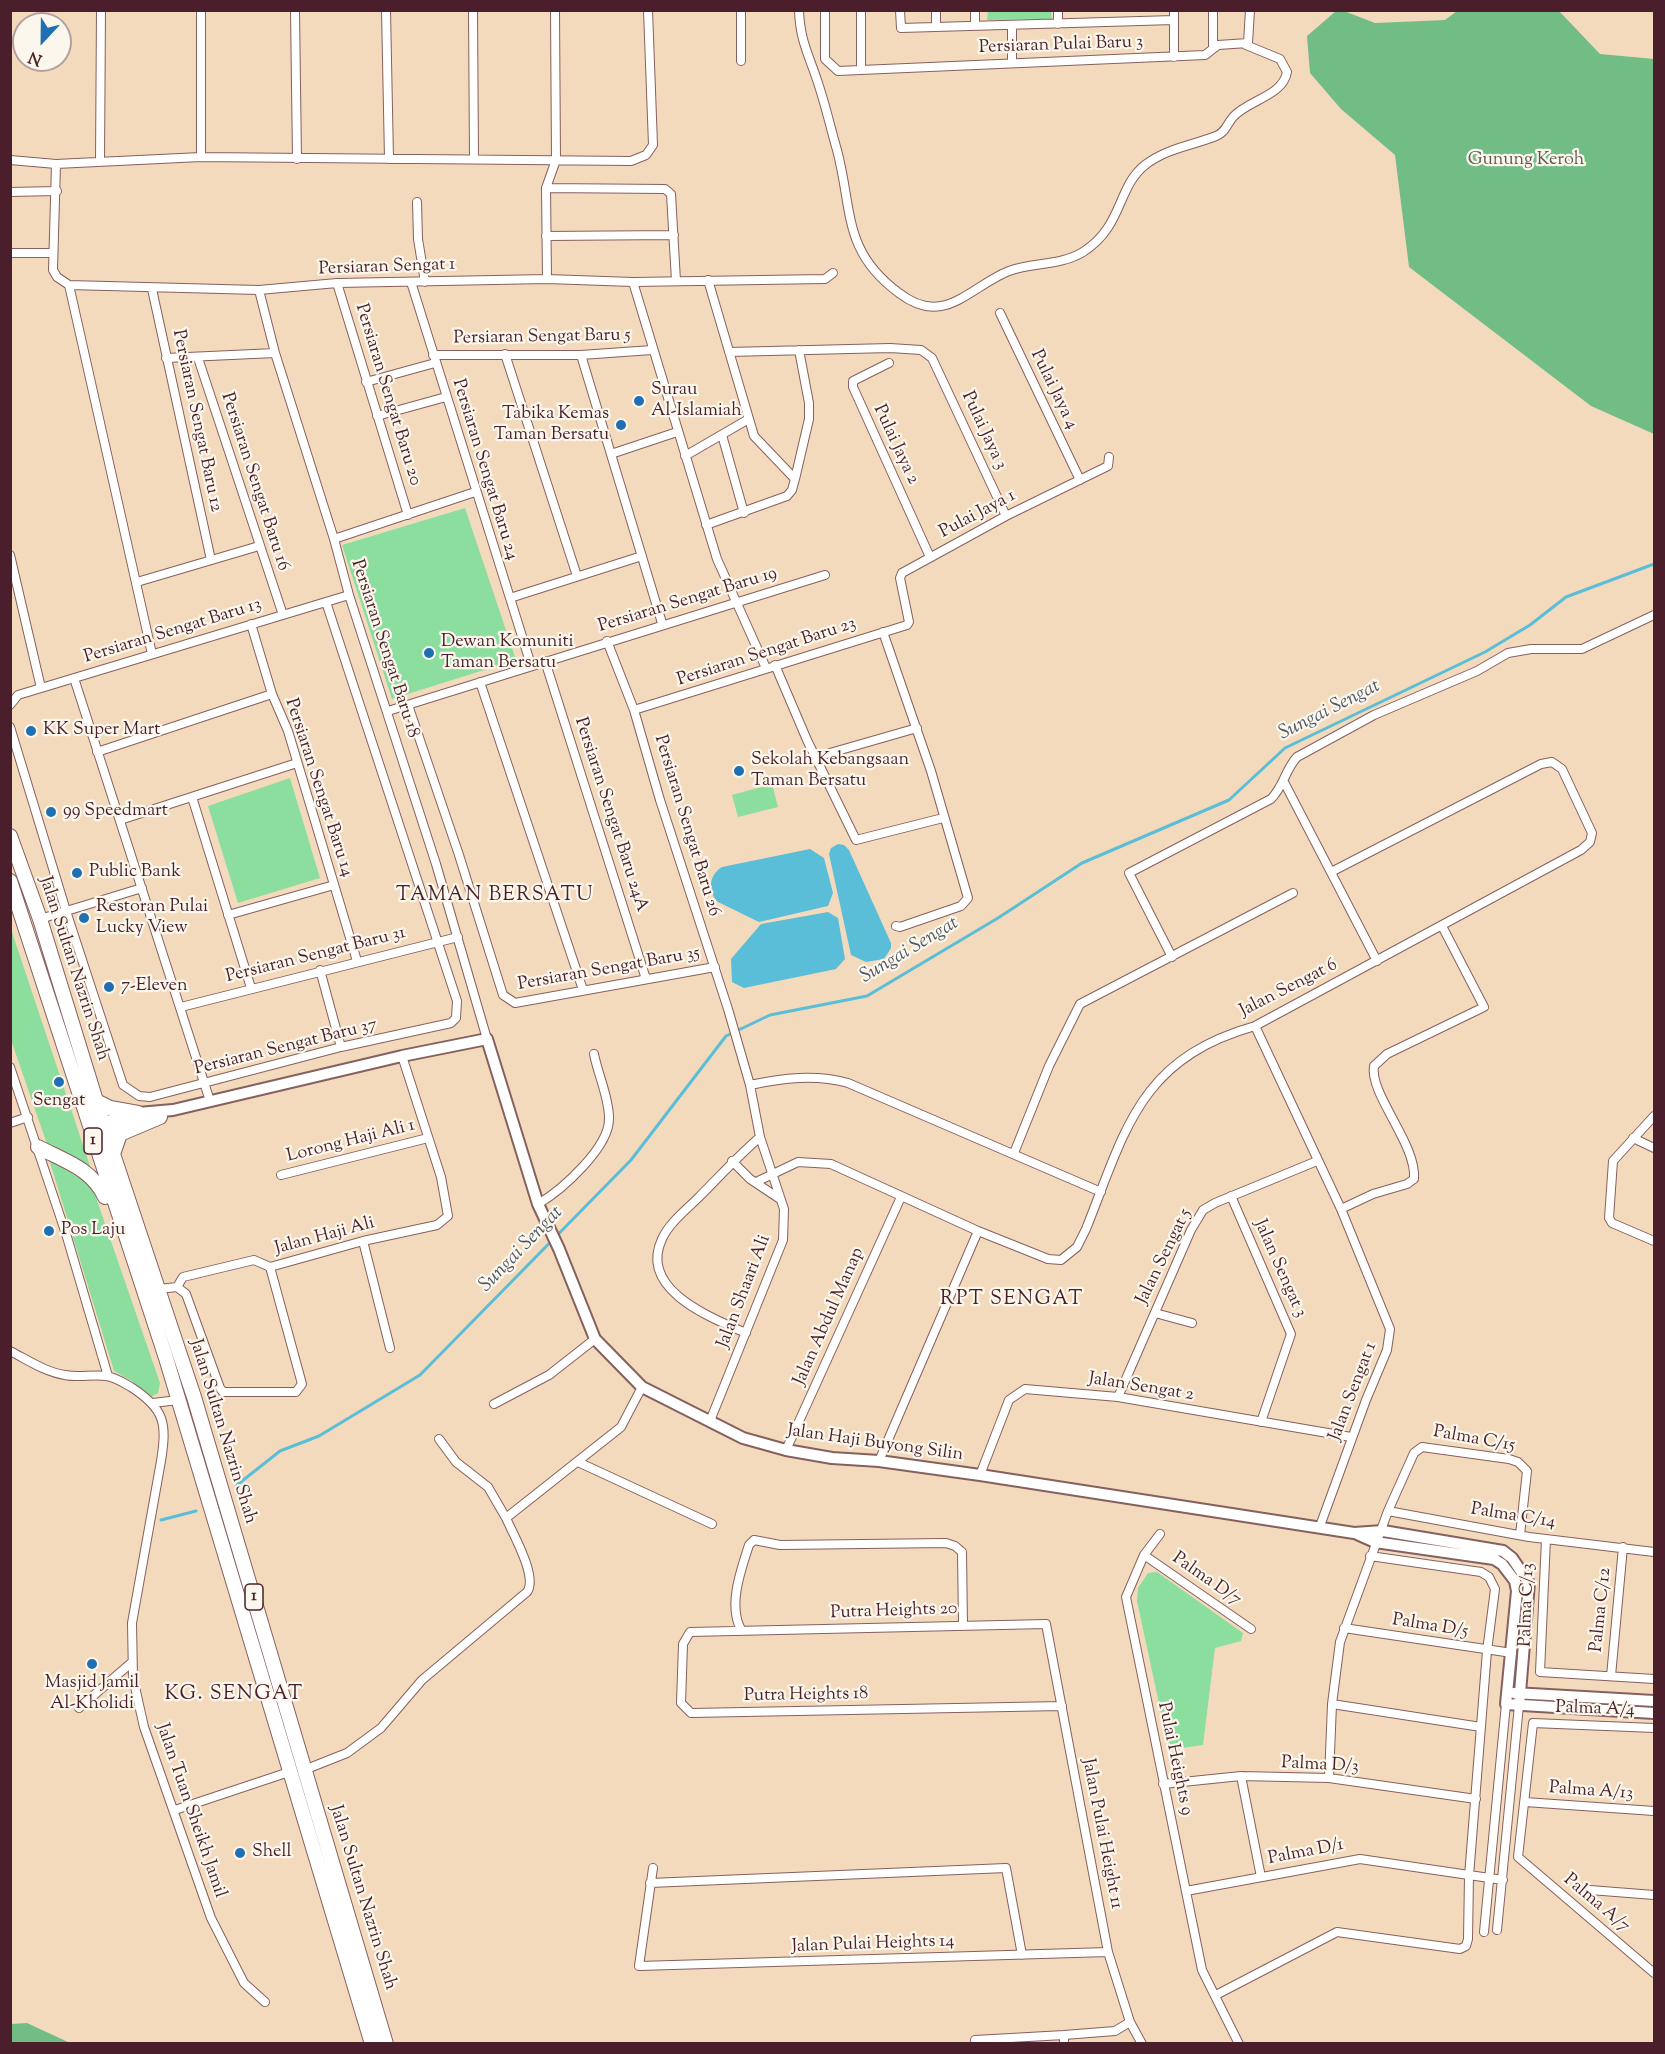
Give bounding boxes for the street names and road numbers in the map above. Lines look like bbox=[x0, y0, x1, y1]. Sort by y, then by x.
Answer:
street label: Persiaran Pulai Baru 3 bbox=[978, 32, 1144, 60]
street label: Persiaran Sengat 1 bbox=[318, 255, 456, 281]
street label: Persiaran Sengat Baru 20 bbox=[349, 301, 425, 489]
street label: Persiaran Sengat Baru 5 bbox=[453, 326, 631, 350]
street label: Persiaran Sengat Baru 12 bbox=[166, 328, 226, 514]
street label: Pulai Jaya 4 bbox=[1024, 347, 1082, 433]
street label: Persiaran Sengat Baru 24 bbox=[446, 377, 522, 563]
street label: Pulai Jaya 3 bbox=[955, 388, 1011, 474]
street label: Persiaran Sengat Baru 16 bbox=[215, 390, 293, 574]
street label: Pulai Jaya 2 bbox=[867, 402, 923, 488]
street label: Pulai Jaya 1 bbox=[936, 486, 1020, 544]
street label: Persiaran Sengat Baru 18 bbox=[345, 557, 423, 741]
street label: Persiaran Sengat Baru 19 bbox=[596, 564, 780, 638]
street label: Persiaran Sengat Baru 13 bbox=[82, 595, 264, 669]
street label: Persiaran Sengat Baru 23 bbox=[675, 614, 859, 692]
street label: Persiaran Sengat Baru 14 bbox=[279, 696, 357, 880]
street label: Persiaran Sengat Baru 24A bbox=[568, 715, 652, 915]
street label: Persiaran Sengat Baru 26 bbox=[648, 733, 724, 919]
street label: Jalan Sultan Nazrin Shah bbox=[33, 874, 113, 1064]
street label: Persiaran Sengat Baru 31 bbox=[224, 923, 408, 989]
street label: Persiaran Sengat Baru 35 bbox=[516, 943, 702, 997]
street label: Jalan Sengat 6 bbox=[1237, 955, 1341, 1023]
street label: Persiaran Sengat Baru 37 bbox=[192, 1015, 380, 1081]
street label: Lorong Haji Ali 1 bbox=[285, 1116, 417, 1168]
road number: 1 bbox=[84, 1128, 102, 1154]
street label: Jalan Sengat 5 bbox=[1133, 1206, 1197, 1308]
street label: Jalan Haji Ali bbox=[273, 1213, 377, 1261]
street label: Jalan Sengat 3 bbox=[1248, 1217, 1310, 1321]
street label: Jalan Shaari Ali bbox=[714, 1232, 776, 1352]
street label: Jalan Abdul Manap bbox=[790, 1245, 870, 1389]
street label: Jalan Sultan Nazrin Shah bbox=[184, 1337, 260, 1527]
street label: Jalan Sengat 1 bbox=[1325, 1340, 1383, 1444]
street label: Jalan Sengat 2 bbox=[1087, 1369, 1195, 1407]
street label: Jalan Haji Buyong Silin bbox=[786, 1421, 964, 1467]
street label: Palma C/15 bbox=[1432, 1422, 1516, 1458]
street label: Palma C/14 bbox=[1469, 1500, 1557, 1534]
street label: Palma D/7 bbox=[1167, 1548, 1245, 1612]
street label: Palma C/13 bbox=[1516, 1563, 1540, 1647]
street label: Palma C/12 bbox=[1587, 1567, 1617, 1653]
road number: 1 bbox=[245, 1584, 263, 1610]
street label: Putra Heights 20 bbox=[830, 1599, 958, 1625]
street label: Palma D/5 bbox=[1391, 1610, 1469, 1644]
street label: Putra Heights 18 bbox=[744, 1684, 868, 1708]
street label: Palma A/4 bbox=[1555, 1698, 1635, 1722]
street label: Pulai Heights 9 bbox=[1151, 1700, 1197, 1818]
street label: Jalan Tuan Sheikh Jamil bbox=[150, 1721, 230, 1901]
street label: Palma D/3 bbox=[1281, 1753, 1359, 1779]
street label: Jalan Pulai Height 11 bbox=[1076, 1757, 1126, 1911]
street label: Palma A/13 bbox=[1548, 1778, 1634, 1806]
street label: Jalan Sultan Nazrin Shah bbox=[324, 1803, 400, 1993]
street label: Palma D/1 bbox=[1266, 1835, 1346, 1871]
street label: Palma A/7 bbox=[1558, 1870, 1634, 1938]
street label: Jalan Pulai Heights 14 bbox=[791, 1931, 955, 1959]

